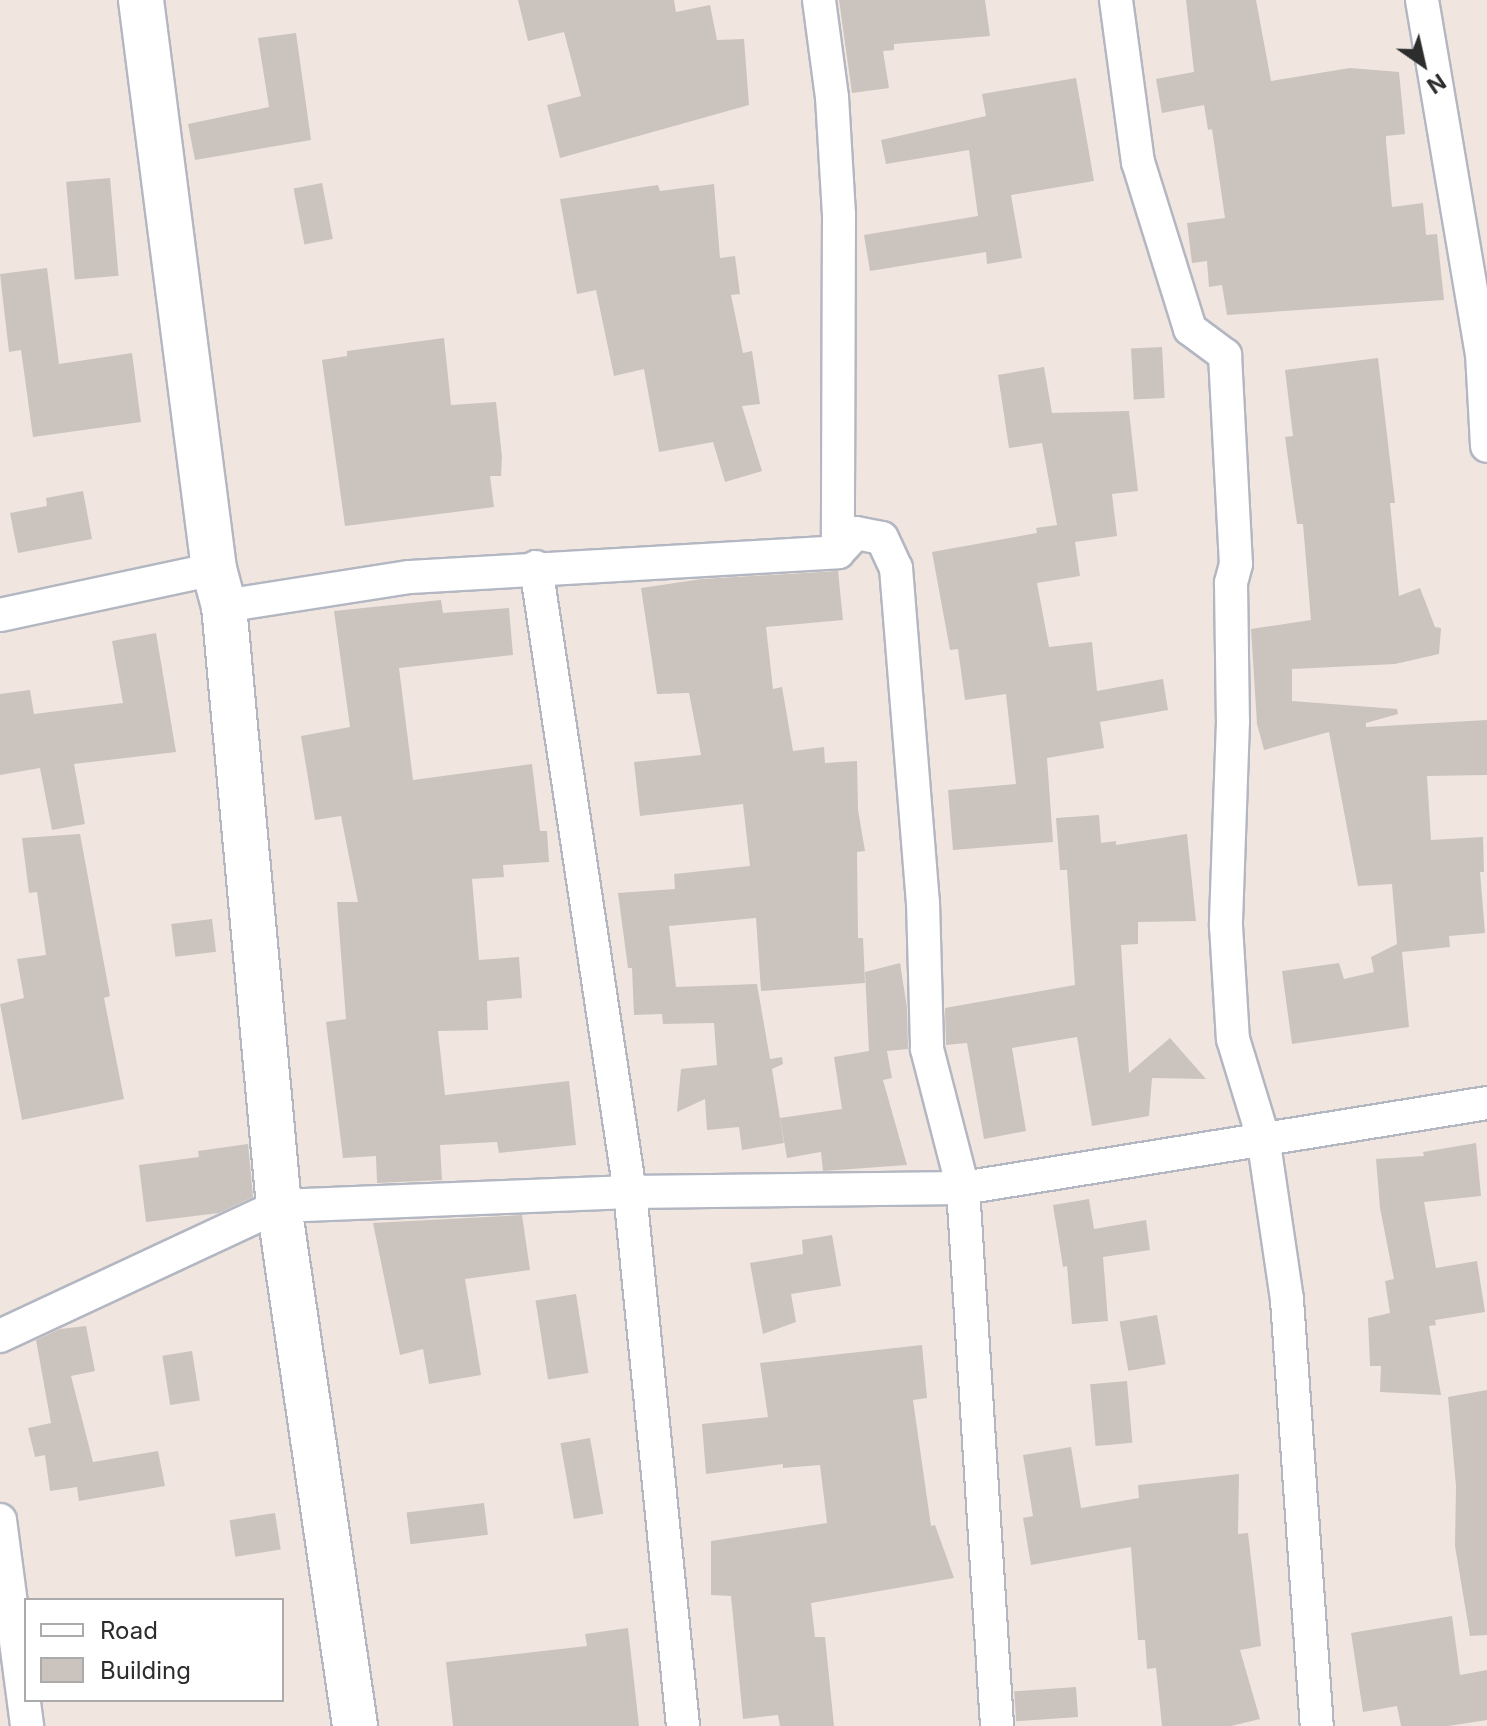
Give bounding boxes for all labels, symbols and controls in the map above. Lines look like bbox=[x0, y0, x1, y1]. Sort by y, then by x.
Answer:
north arrow bbox=[1383, 24, 1463, 104]
text: N bbox=[1422, 68, 1451, 99]
legend bbox=[24, 1598, 284, 1702]
text: Road bbox=[100, 1616, 158, 1645]
text: Building bbox=[100, 1656, 191, 1685]

